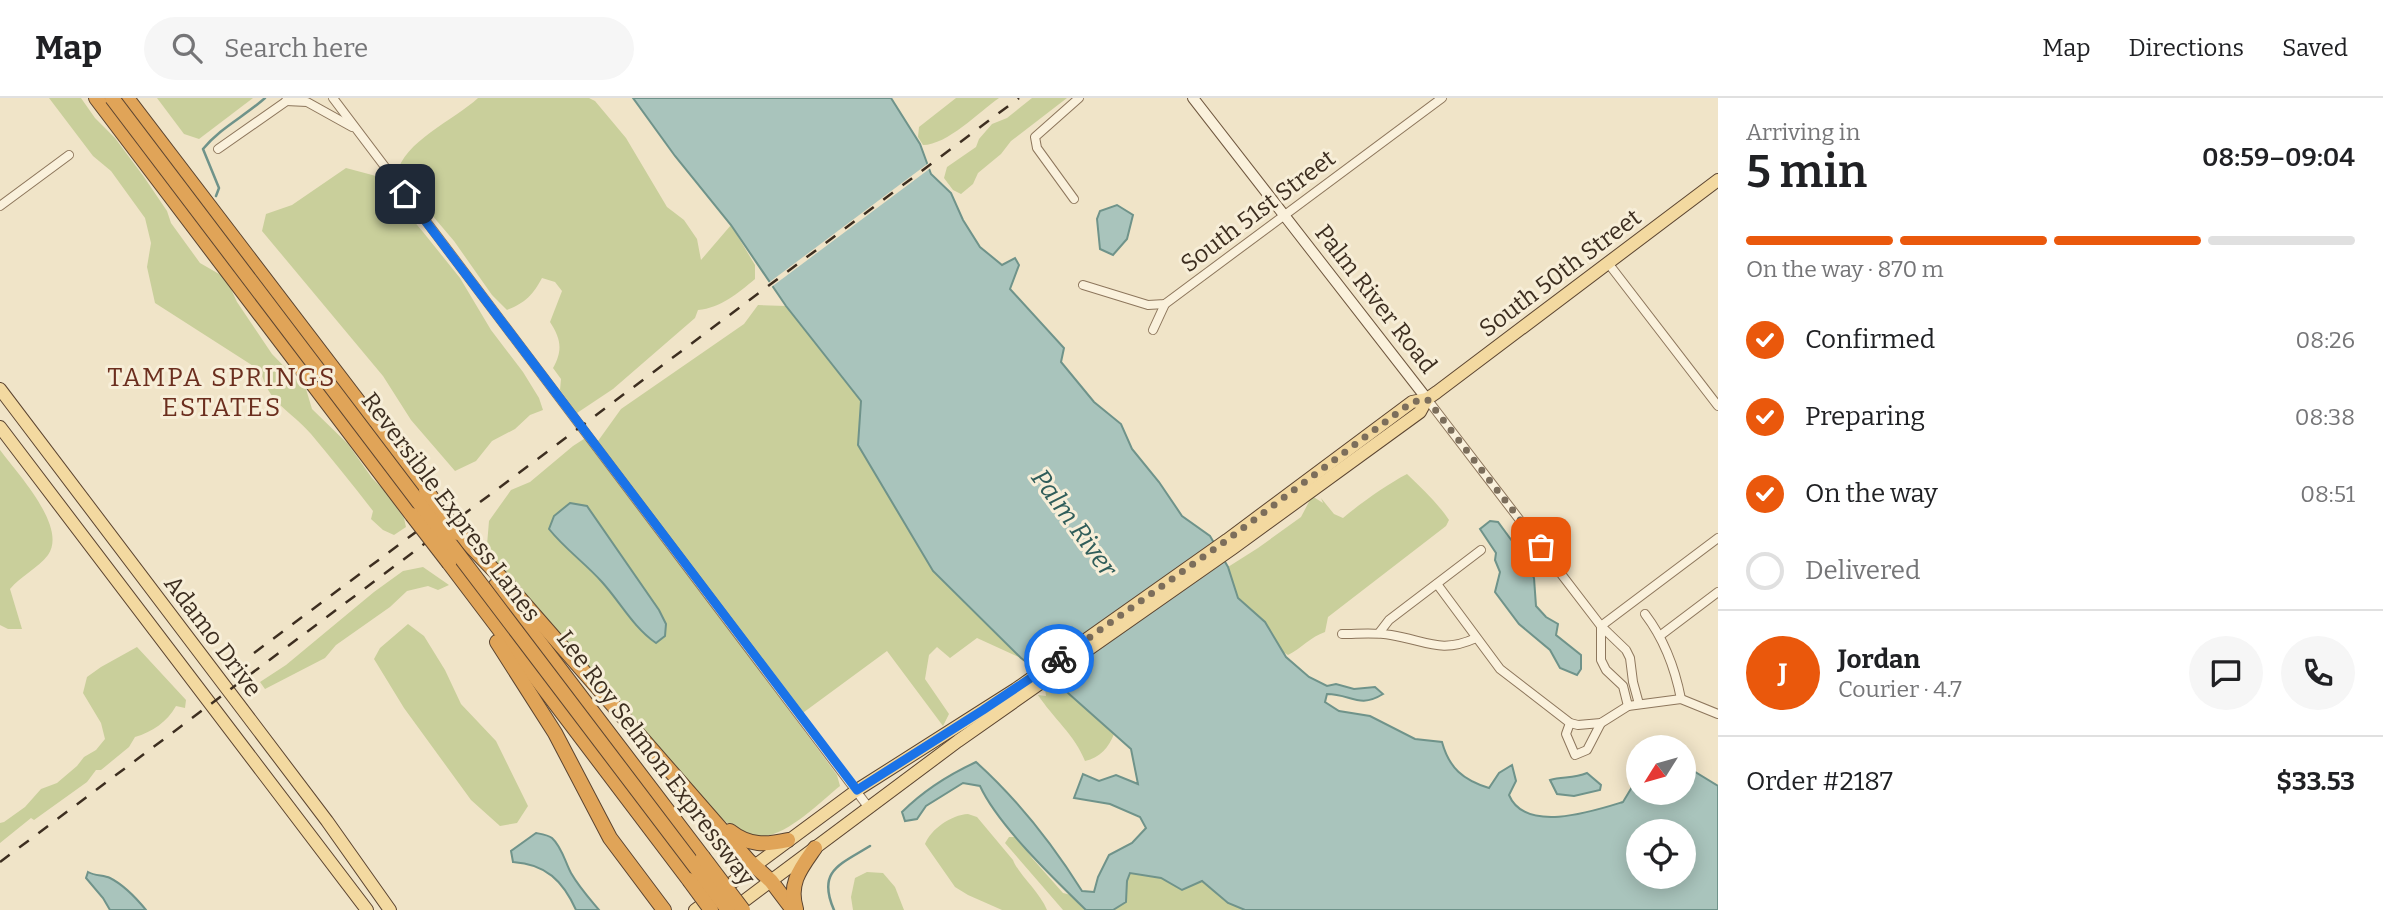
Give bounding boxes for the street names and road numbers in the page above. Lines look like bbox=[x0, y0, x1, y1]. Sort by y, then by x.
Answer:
street label: South 51st Street bbox=[1175, 144, 1341, 278]
street label: South 50th Street bbox=[1474, 203, 1647, 343]
street label: Palm River Road bbox=[1309, 219, 1443, 379]
street label: Reversible Express Lanes bbox=[356, 387, 546, 627]
street label: Adamo Drive bbox=[158, 570, 268, 702]
street label: Lee Roy Selmon Expressway bbox=[551, 625, 761, 891]

